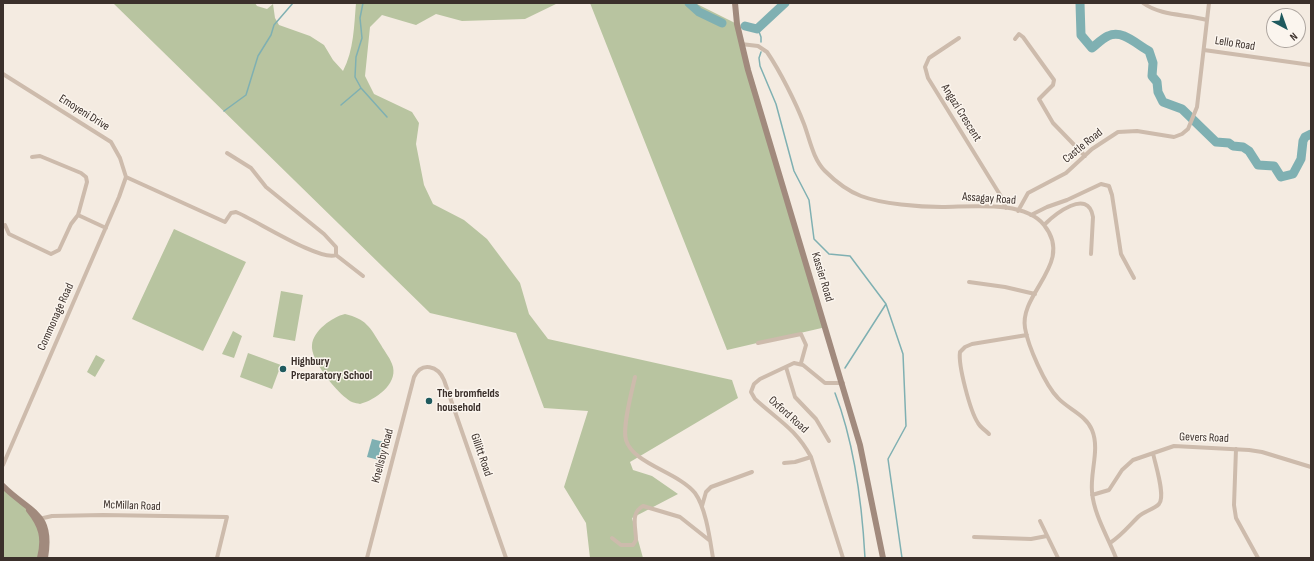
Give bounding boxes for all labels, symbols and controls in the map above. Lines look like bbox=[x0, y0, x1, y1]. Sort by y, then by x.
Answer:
north arrow bbox=[1266, 8, 1306, 48]
text: N bbox=[1287, 30, 1300, 44]
street label: Lello Road bbox=[1214, 34, 1256, 54]
street label: Angazi Crescent bbox=[938, 82, 984, 144]
street label: Emoyeni Drive bbox=[56, 92, 112, 134]
street label: Castle Road bbox=[1060, 126, 1106, 166]
street label: Assagay Road bbox=[962, 190, 1016, 208]
street label: Kassier Road bbox=[808, 251, 836, 303]
street label: Commonage Road bbox=[35, 281, 77, 353]
place label: Highbury Preparatory School bbox=[291, 355, 372, 383]
marker: Highbury Preparatory School bbox=[278, 364, 288, 374]
place label: The bromfields household bbox=[437, 387, 499, 415]
street label: Oxford Road bbox=[765, 393, 811, 437]
marker: The bromfields household bbox=[424, 396, 434, 406]
street label: Knellsby Road bbox=[369, 427, 397, 485]
street label: Gevers Road bbox=[1179, 430, 1229, 446]
street label: Gillitt Road bbox=[467, 432, 495, 478]
street label: McMillan Road bbox=[103, 498, 161, 514]

